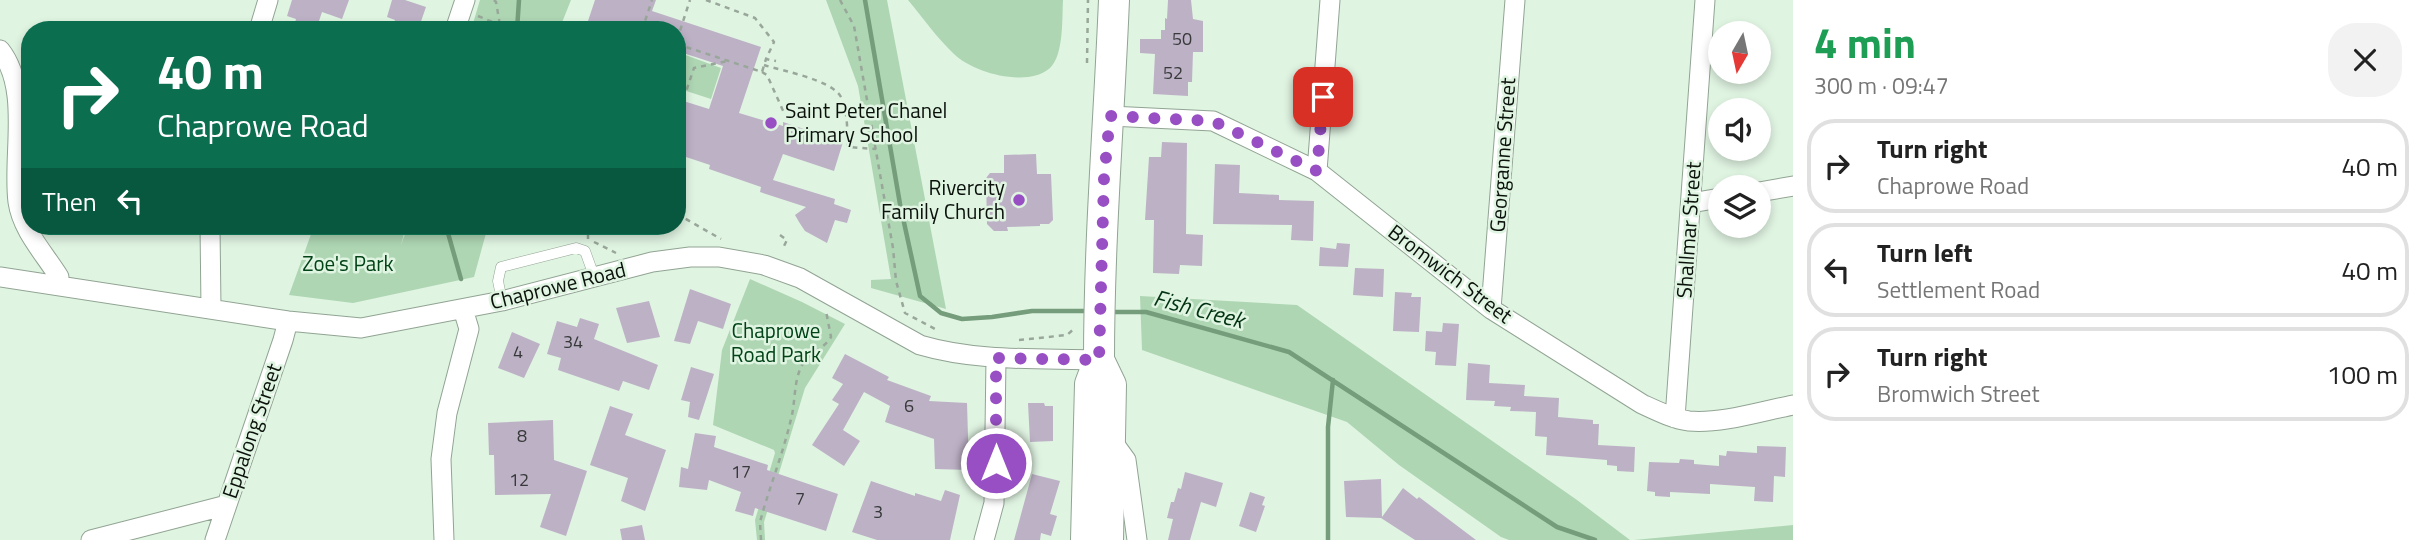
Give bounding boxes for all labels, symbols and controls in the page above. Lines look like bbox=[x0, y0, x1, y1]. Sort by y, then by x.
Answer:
text: 4 min bbox=[1814, 10, 1916, 74]
north arrow bbox=[1708, 21, 1771, 84]
map controls bbox=[1708, 21, 1771, 238]
button: close bbox=[2328, 23, 2402, 97]
house number: 50 bbox=[1172, 25, 1192, 52]
text: 40 m bbox=[157, 33, 264, 108]
icon: right bbox=[42, 49, 133, 140]
house number: 52 bbox=[1163, 59, 1183, 86]
pin bbox=[1293, 67, 1353, 127]
text: 300 m · 09:47 bbox=[1814, 68, 1949, 103]
street label: Georganne Street bbox=[1481, 76, 1523, 233]
icon: arrive bbox=[1304, 78, 1342, 116]
place label: Saint Peter Chanel Primary School bbox=[785, 94, 947, 150]
button: sound bbox=[1708, 98, 1771, 161]
text: Chaprowe Road bbox=[157, 101, 369, 149]
marker: Saint Peter Chanel Primary School bbox=[763, 115, 779, 131]
text: Turn right bbox=[1877, 129, 1988, 168]
icon: right bbox=[1818, 147, 1856, 185]
text: 40 m bbox=[2341, 147, 2398, 186]
street label: Shallmar Street bbox=[1667, 160, 1709, 299]
text: Chaprowe Road bbox=[1877, 168, 2029, 203]
place label: Rivercity Family Church bbox=[881, 171, 1005, 227]
button: layers bbox=[1708, 175, 1771, 238]
text: Then bbox=[42, 182, 97, 221]
icon: left bbox=[111, 182, 149, 220]
marker: Rivercity Family Church bbox=[1011, 192, 1027, 208]
street label: Bromwich Street bbox=[1382, 216, 1520, 331]
text: Turn left bbox=[1877, 233, 1972, 272]
park label: Zoe's Park bbox=[302, 247, 394, 279]
icon: left bbox=[1818, 251, 1856, 289]
text: 40 m bbox=[2341, 251, 2398, 290]
street label: Chaprowe Road bbox=[486, 253, 629, 317]
text: Settlement Road bbox=[1877, 272, 2040, 307]
water label: Fish Creek bbox=[1150, 280, 1251, 338]
park label: Chaprowe Road Park bbox=[731, 314, 821, 370]
house number: 34 bbox=[563, 328, 583, 355]
text: Turn right bbox=[1877, 337, 1988, 376]
house number: 4 bbox=[513, 338, 523, 365]
icon: right bbox=[1818, 355, 1856, 393]
text: 100 m bbox=[2327, 355, 2398, 394]
street label: Eppalong Street bbox=[213, 358, 289, 503]
text: Bromwich Street bbox=[1877, 376, 2039, 411]
house number: 6 bbox=[904, 392, 914, 419]
house number: 8 bbox=[517, 422, 527, 449]
position arrow bbox=[959, 426, 1033, 500]
house number: 17 bbox=[731, 458, 751, 485]
house number: 12 bbox=[509, 466, 529, 493]
house number: 7 bbox=[795, 485, 805, 512]
house number: 3 bbox=[873, 498, 883, 525]

